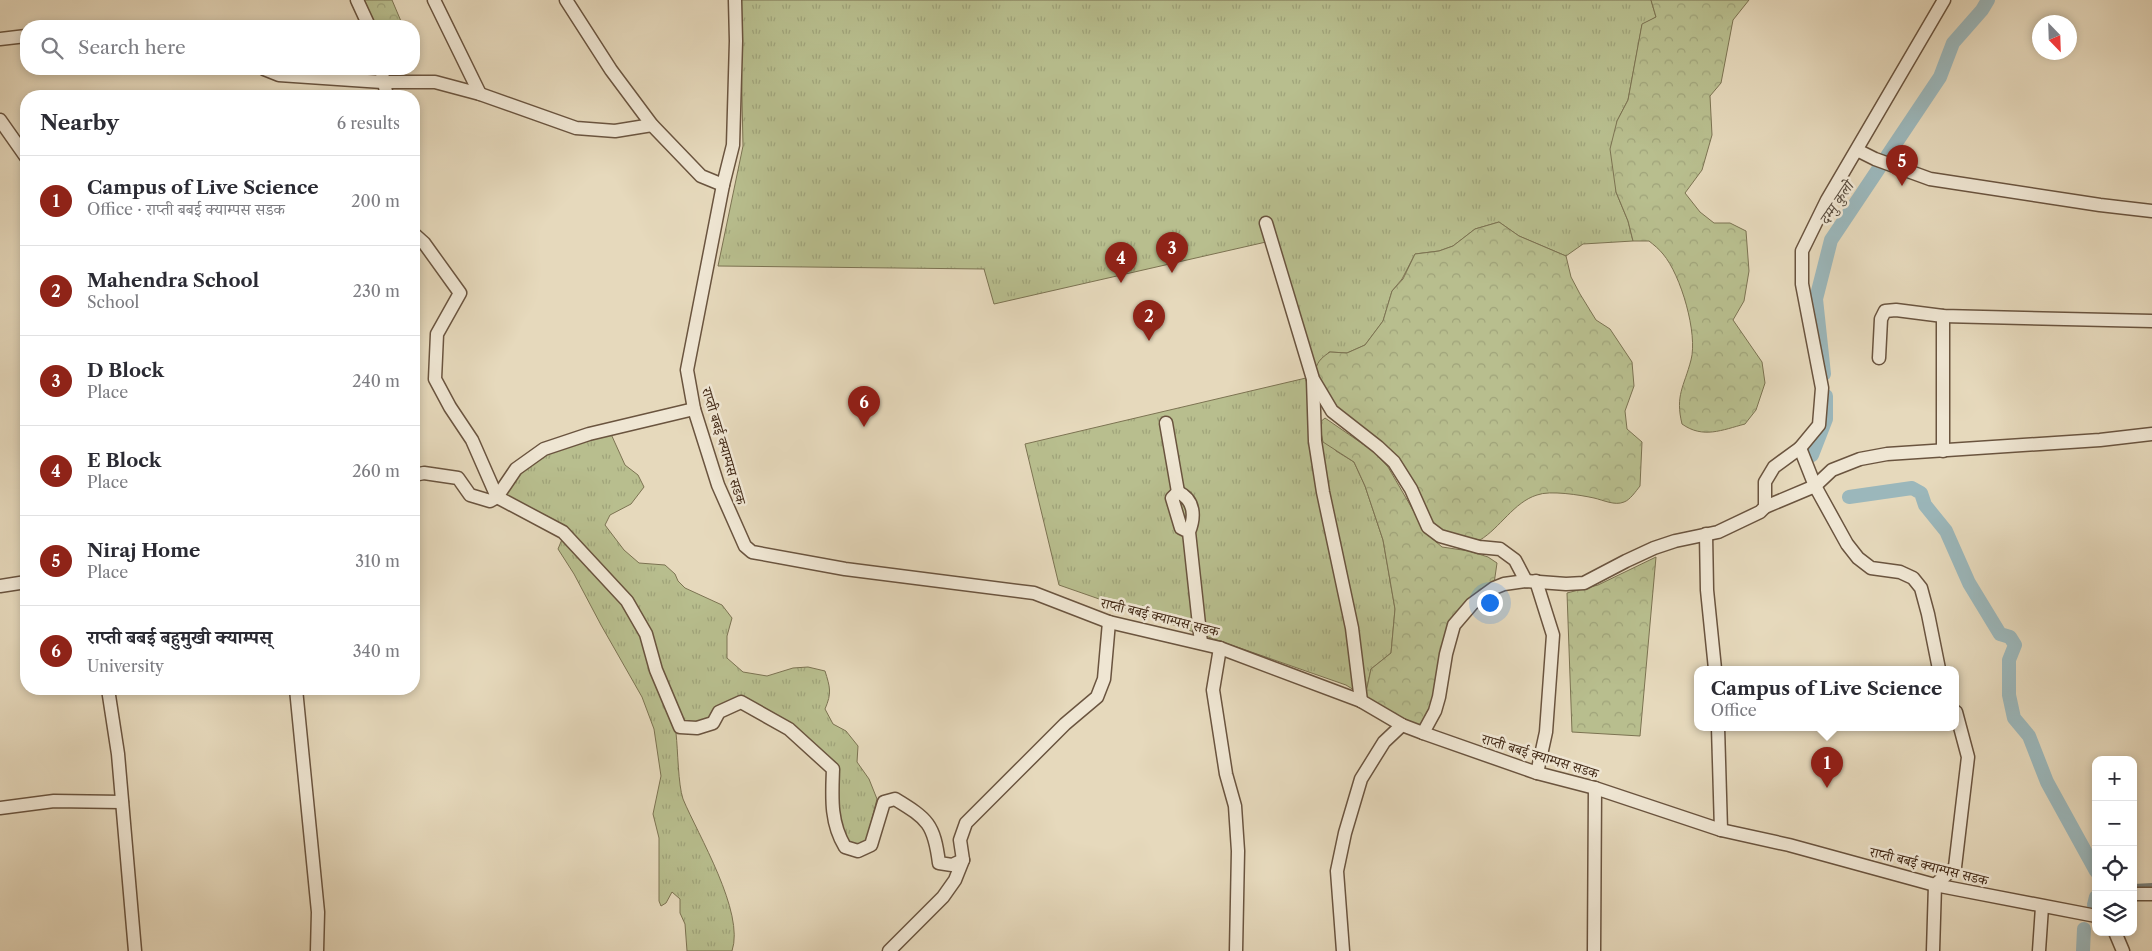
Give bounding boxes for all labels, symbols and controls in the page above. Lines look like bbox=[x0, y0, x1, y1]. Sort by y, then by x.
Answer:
north arrow bbox=[2032, 15, 2077, 60]
search box bbox=[20, 20, 420, 75]
icon: search bbox=[38, 34, 66, 62]
text: Search here bbox=[78, 36, 186, 59]
text: Nearby bbox=[40, 110, 119, 135]
text: 6 results bbox=[337, 113, 400, 133]
pin: 5 bbox=[1886, 145, 1918, 186]
water label: दम्मु कुलो bbox=[1815, 175, 1860, 229]
text: Campus of Live Science bbox=[87, 176, 319, 199]
text: 1 bbox=[52, 191, 60, 211]
text: 200 m bbox=[351, 191, 400, 211]
text: Office · राप्ती बबई क्याम्पस सडक bbox=[87, 199, 285, 219]
pin: 3 bbox=[1156, 232, 1188, 273]
pin: 4 bbox=[1105, 242, 1137, 283]
text: Mahendra School bbox=[87, 269, 259, 292]
text: 2 bbox=[51, 281, 61, 301]
text: 230 m bbox=[353, 281, 400, 301]
text: School bbox=[87, 292, 139, 312]
pin: 2 bbox=[1133, 300, 1165, 341]
text: D Block bbox=[87, 359, 164, 382]
text: 3 bbox=[51, 371, 61, 391]
text: 240 m bbox=[352, 371, 400, 391]
text: Place bbox=[87, 382, 128, 402]
street label: राप्ती बबई क्याम्पस सडक bbox=[697, 384, 751, 508]
pin: 6 bbox=[848, 386, 880, 427]
text: E Block bbox=[87, 449, 161, 472]
text: 4 bbox=[51, 461, 61, 481]
text: 260 m bbox=[352, 461, 400, 481]
text: Place bbox=[87, 472, 128, 492]
text: Niraj Home bbox=[87, 539, 200, 562]
text: 5 bbox=[52, 551, 60, 571]
text: 310 m bbox=[355, 551, 400, 571]
text: Place bbox=[87, 562, 128, 582]
your location bbox=[1477, 590, 1503, 616]
street label: राप्ती बबई क्याम्पस सडक bbox=[1098, 593, 1222, 641]
text: राप्ती बबई बहुमुखी क्याम्पस् bbox=[87, 626, 272, 649]
text: 6 bbox=[51, 641, 61, 661]
text: 340 m bbox=[353, 641, 400, 661]
text: University bbox=[87, 656, 164, 676]
popup bbox=[1694, 666, 1959, 731]
text: Campus of Live Science bbox=[1711, 677, 1942, 700]
text: Office bbox=[1711, 700, 1757, 720]
street label: राप्ती बबई क्याम्पस सडक bbox=[1478, 729, 1602, 783]
pin: 1 bbox=[1811, 747, 1843, 788]
map controls bbox=[2092, 756, 2137, 936]
button: + bbox=[2092, 756, 2137, 801]
button: − bbox=[2092, 801, 2137, 846]
street label: राप्ती बबई क्याम्पस सडक bbox=[1867, 842, 1991, 890]
button: locate bbox=[2092, 846, 2137, 891]
button: layers bbox=[2092, 891, 2137, 936]

